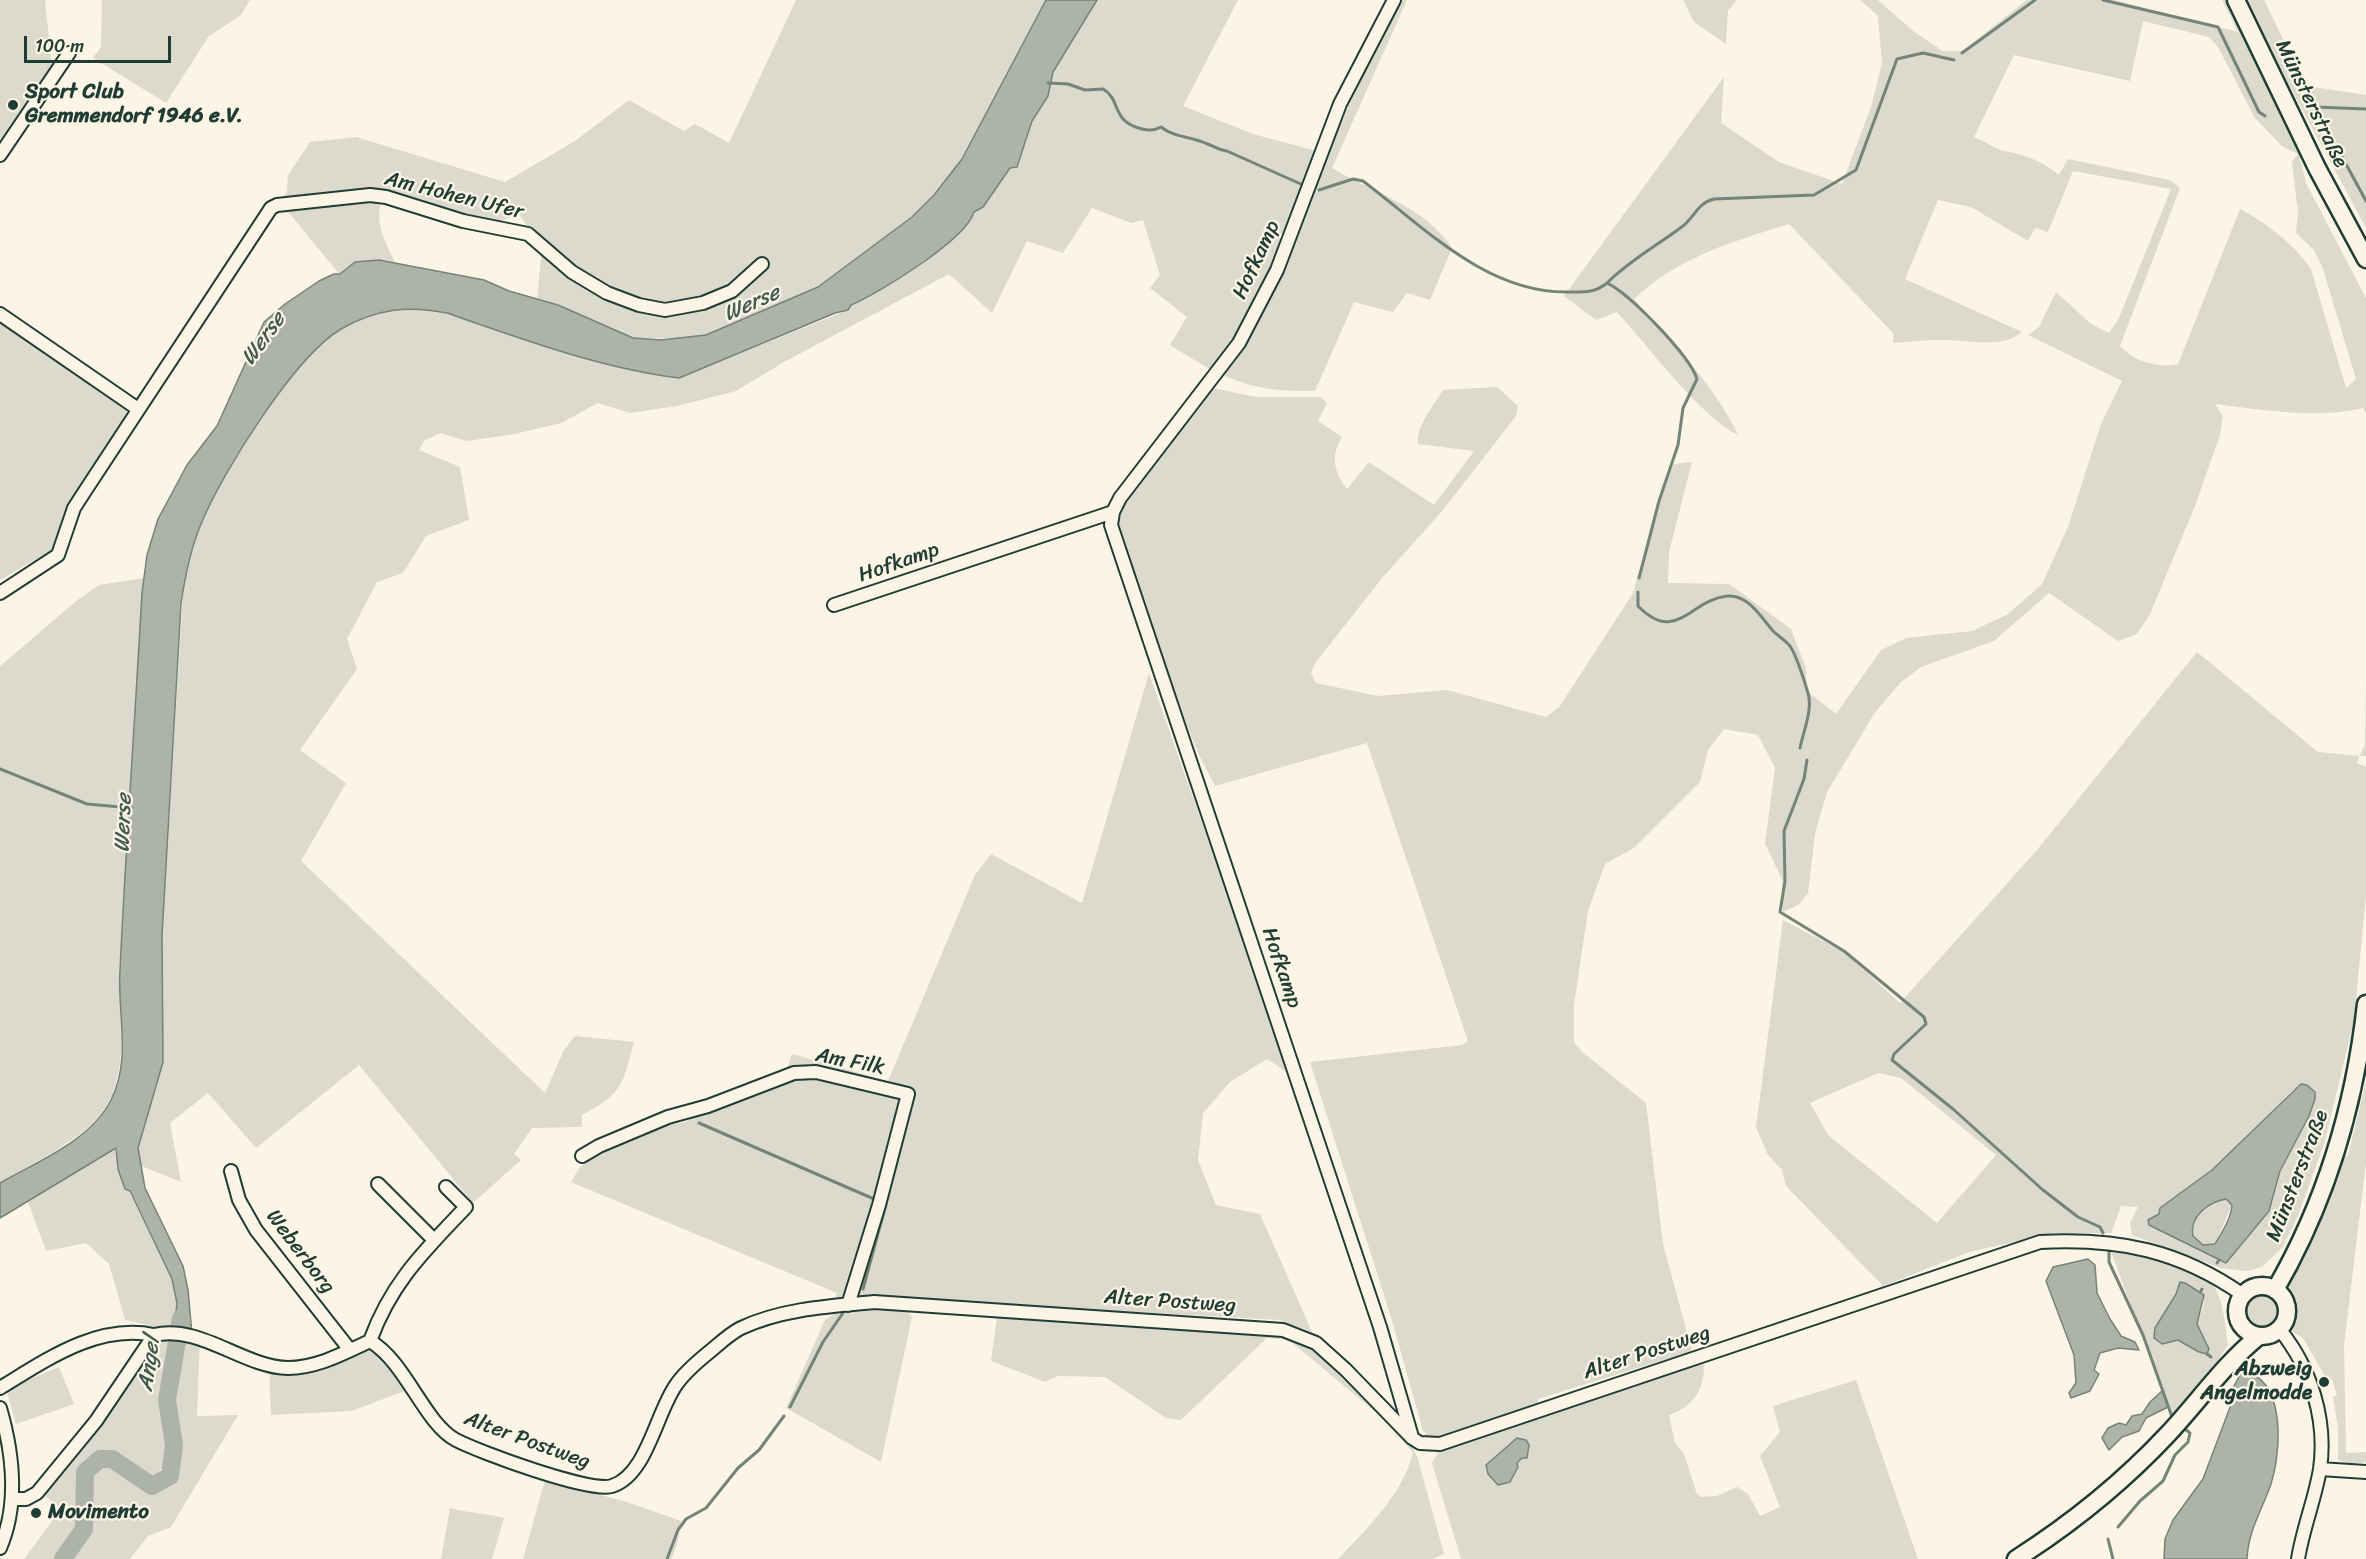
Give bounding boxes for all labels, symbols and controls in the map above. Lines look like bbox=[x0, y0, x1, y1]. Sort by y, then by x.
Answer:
scale bar bbox=[27, 24, 174, 62]
text: 100 m bbox=[35, 30, 84, 62]
street label: Münsterstraße bbox=[2269, 36, 2353, 172]
place label: Sport Club Gremmendorf 1946 e.V. bbox=[25, 80, 243, 130]
marker: Sport Club Gremmendorf 1946 e.V. bbox=[6, 98, 20, 112]
street label: Am Hohen Ufer bbox=[382, 167, 526, 225]
street label: Hofkamp bbox=[1228, 217, 1286, 303]
water label: Werse bbox=[720, 280, 784, 328]
water label: Werse bbox=[236, 307, 292, 371]
street label: Hofkamp bbox=[855, 537, 943, 589]
water label: Werse bbox=[110, 793, 138, 853]
street label: Hofkamp bbox=[1255, 924, 1307, 1012]
street label: Am Filk bbox=[813, 1043, 887, 1081]
street label: Münsterstraße bbox=[2261, 1107, 2335, 1245]
street label: Weberborg bbox=[260, 1205, 340, 1299]
street label: Alter Postweg bbox=[1103, 1285, 1237, 1319]
street label: Alter Postweg bbox=[1580, 1321, 1714, 1385]
water label: Angel bbox=[133, 1335, 167, 1393]
place label: Abzweig Angelmodde bbox=[2200, 1357, 2312, 1407]
marker: Abzweig Angelmodde bbox=[2317, 1375, 2331, 1389]
street label: Alter Postweg bbox=[461, 1407, 593, 1475]
place label: Movimento bbox=[48, 1500, 149, 1526]
marker: Movimento bbox=[29, 1506, 43, 1520]

